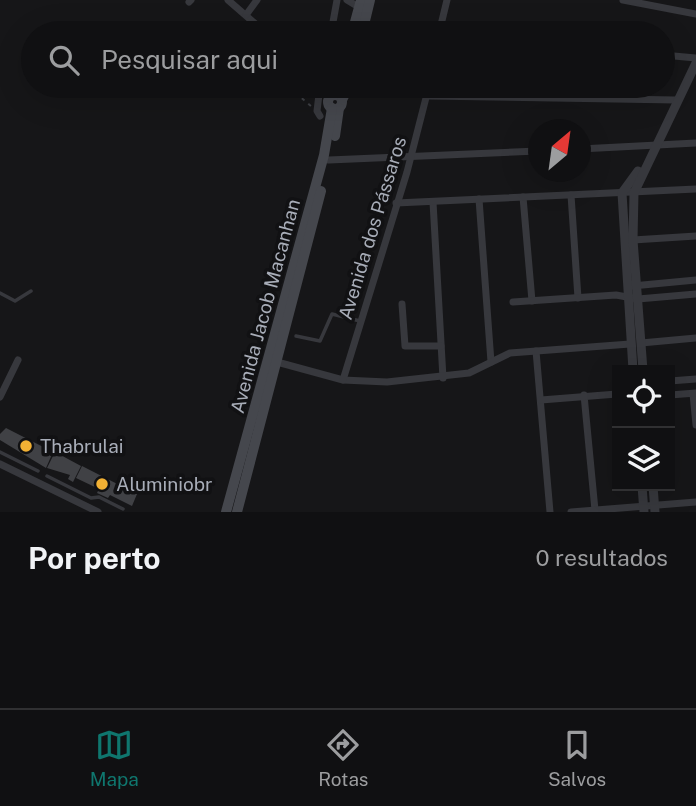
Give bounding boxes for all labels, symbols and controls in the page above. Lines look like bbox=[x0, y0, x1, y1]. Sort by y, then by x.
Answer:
search box bbox=[21, 21, 675, 98]
icon: search bbox=[45, 41, 83, 79]
text: Pesquisar aqui bbox=[101, 44, 278, 75]
north arrow bbox=[528, 119, 591, 182]
street label: Avenida dos Pássaros bbox=[334, 134, 410, 322]
street label: Avenida Jacob Macanhan bbox=[226, 197, 304, 415]
map controls bbox=[612, 365, 675, 491]
button: locate bbox=[612, 365, 675, 428]
button: layers bbox=[612, 428, 675, 491]
place label: Thabrulai bbox=[40, 435, 124, 457]
marker: Thabrulai bbox=[18, 438, 34, 454]
place label: Aluminiobr bbox=[116, 473, 213, 495]
marker: Aluminiobr bbox=[94, 476, 110, 492]
text: Por perto bbox=[28, 540, 160, 576]
text: 0 resultados bbox=[535, 544, 668, 571]
tab: Mapa bbox=[90, 726, 139, 790]
tab: Rotas bbox=[318, 726, 368, 790]
tab: Salvos bbox=[548, 726, 606, 790]

